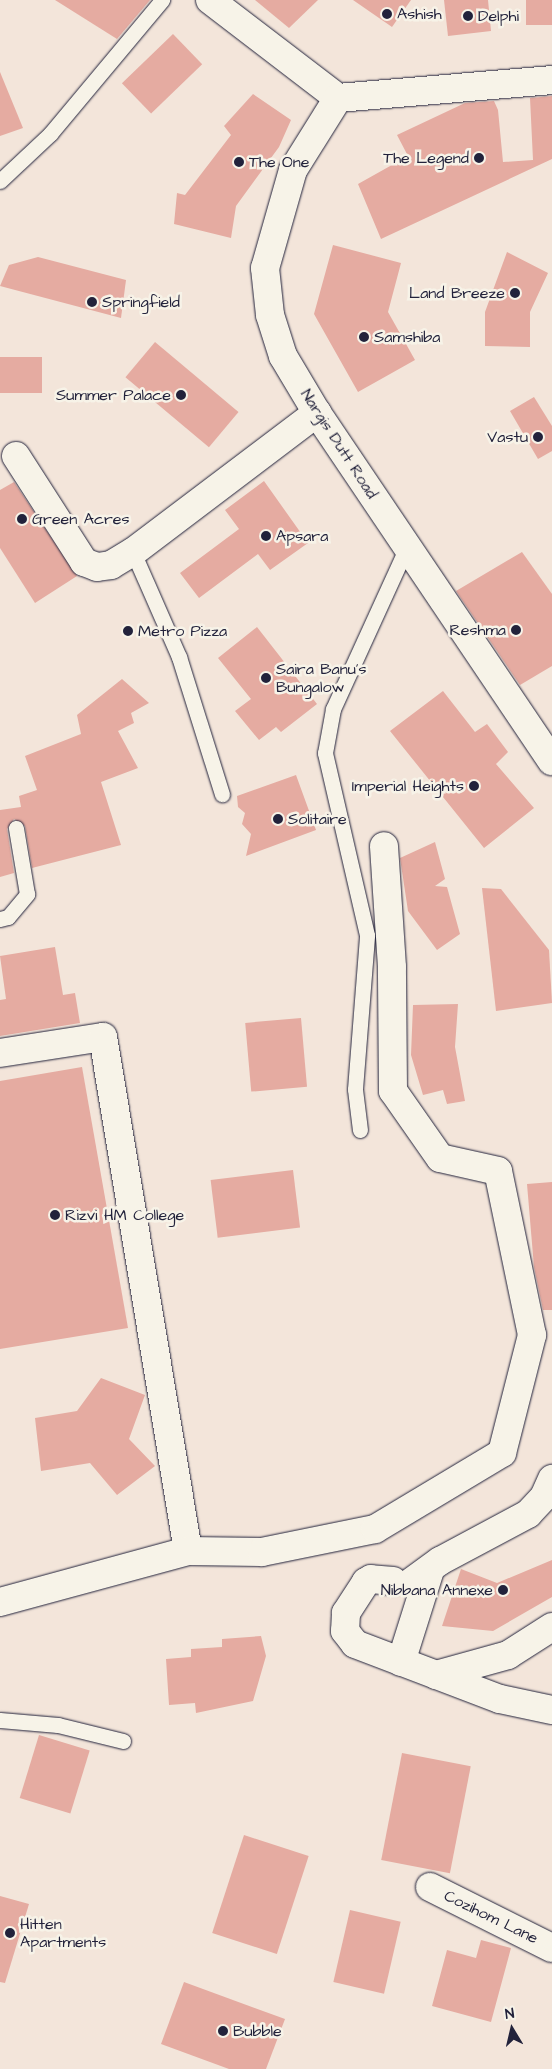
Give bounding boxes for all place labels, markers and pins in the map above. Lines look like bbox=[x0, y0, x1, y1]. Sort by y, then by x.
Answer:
place label: Ashish bbox=[397, 4, 442, 24]
place label: Delphi bbox=[478, 6, 519, 26]
marker: Ashish bbox=[381, 8, 393, 20]
marker: Delphi bbox=[462, 10, 474, 22]
place label: The Legend bbox=[383, 148, 469, 168]
place label: The One bbox=[249, 152, 309, 172]
marker: The Legend bbox=[473, 152, 485, 164]
marker: The One bbox=[233, 156, 245, 168]
place label: Land Breeze bbox=[409, 283, 505, 303]
marker: Land Breeze bbox=[509, 287, 521, 299]
place label: Springfield bbox=[102, 292, 180, 312]
marker: Springfield bbox=[86, 296, 98, 308]
place label: Samshiba bbox=[374, 327, 440, 347]
marker: Samshiba bbox=[358, 331, 370, 343]
place label: Summer Palace bbox=[56, 385, 171, 405]
marker: Summer Palace bbox=[175, 389, 187, 401]
place label: Vastu bbox=[487, 427, 528, 447]
marker: Vastu bbox=[532, 431, 544, 443]
place label: Green Acres bbox=[32, 509, 130, 529]
marker: Green Acres bbox=[16, 513, 28, 525]
place label: Apsara bbox=[276, 526, 328, 546]
marker: Apsara bbox=[260, 530, 272, 542]
place label: Reshma bbox=[449, 620, 506, 640]
place label: Metro Pizza bbox=[138, 621, 227, 641]
marker: Reshma bbox=[510, 624, 522, 636]
marker: Metro Pizza bbox=[122, 625, 134, 637]
place label: Saira Banu's Bungalow bbox=[276, 659, 366, 697]
marker: Saira Banu's Bungalow bbox=[260, 672, 272, 684]
place label: Imperial Heights bbox=[352, 776, 464, 796]
marker: Imperial Heights bbox=[468, 780, 480, 792]
place label: Solitaire bbox=[288, 809, 347, 829]
marker: Solitaire bbox=[272, 813, 284, 825]
place label: Rizvi HM College bbox=[65, 1205, 184, 1225]
marker: Rizvi HM College bbox=[49, 1209, 61, 1221]
place label: Nibbana Annexe bbox=[381, 1580, 493, 1600]
marker: Nibbana Annexe bbox=[497, 1584, 509, 1596]
place label: Hitten Apartments bbox=[20, 1914, 106, 1952]
marker: Hitten Apartments bbox=[4, 1927, 16, 1939]
place label: Bubble bbox=[233, 2021, 282, 2041]
marker: Bubble bbox=[217, 2025, 229, 2037]

